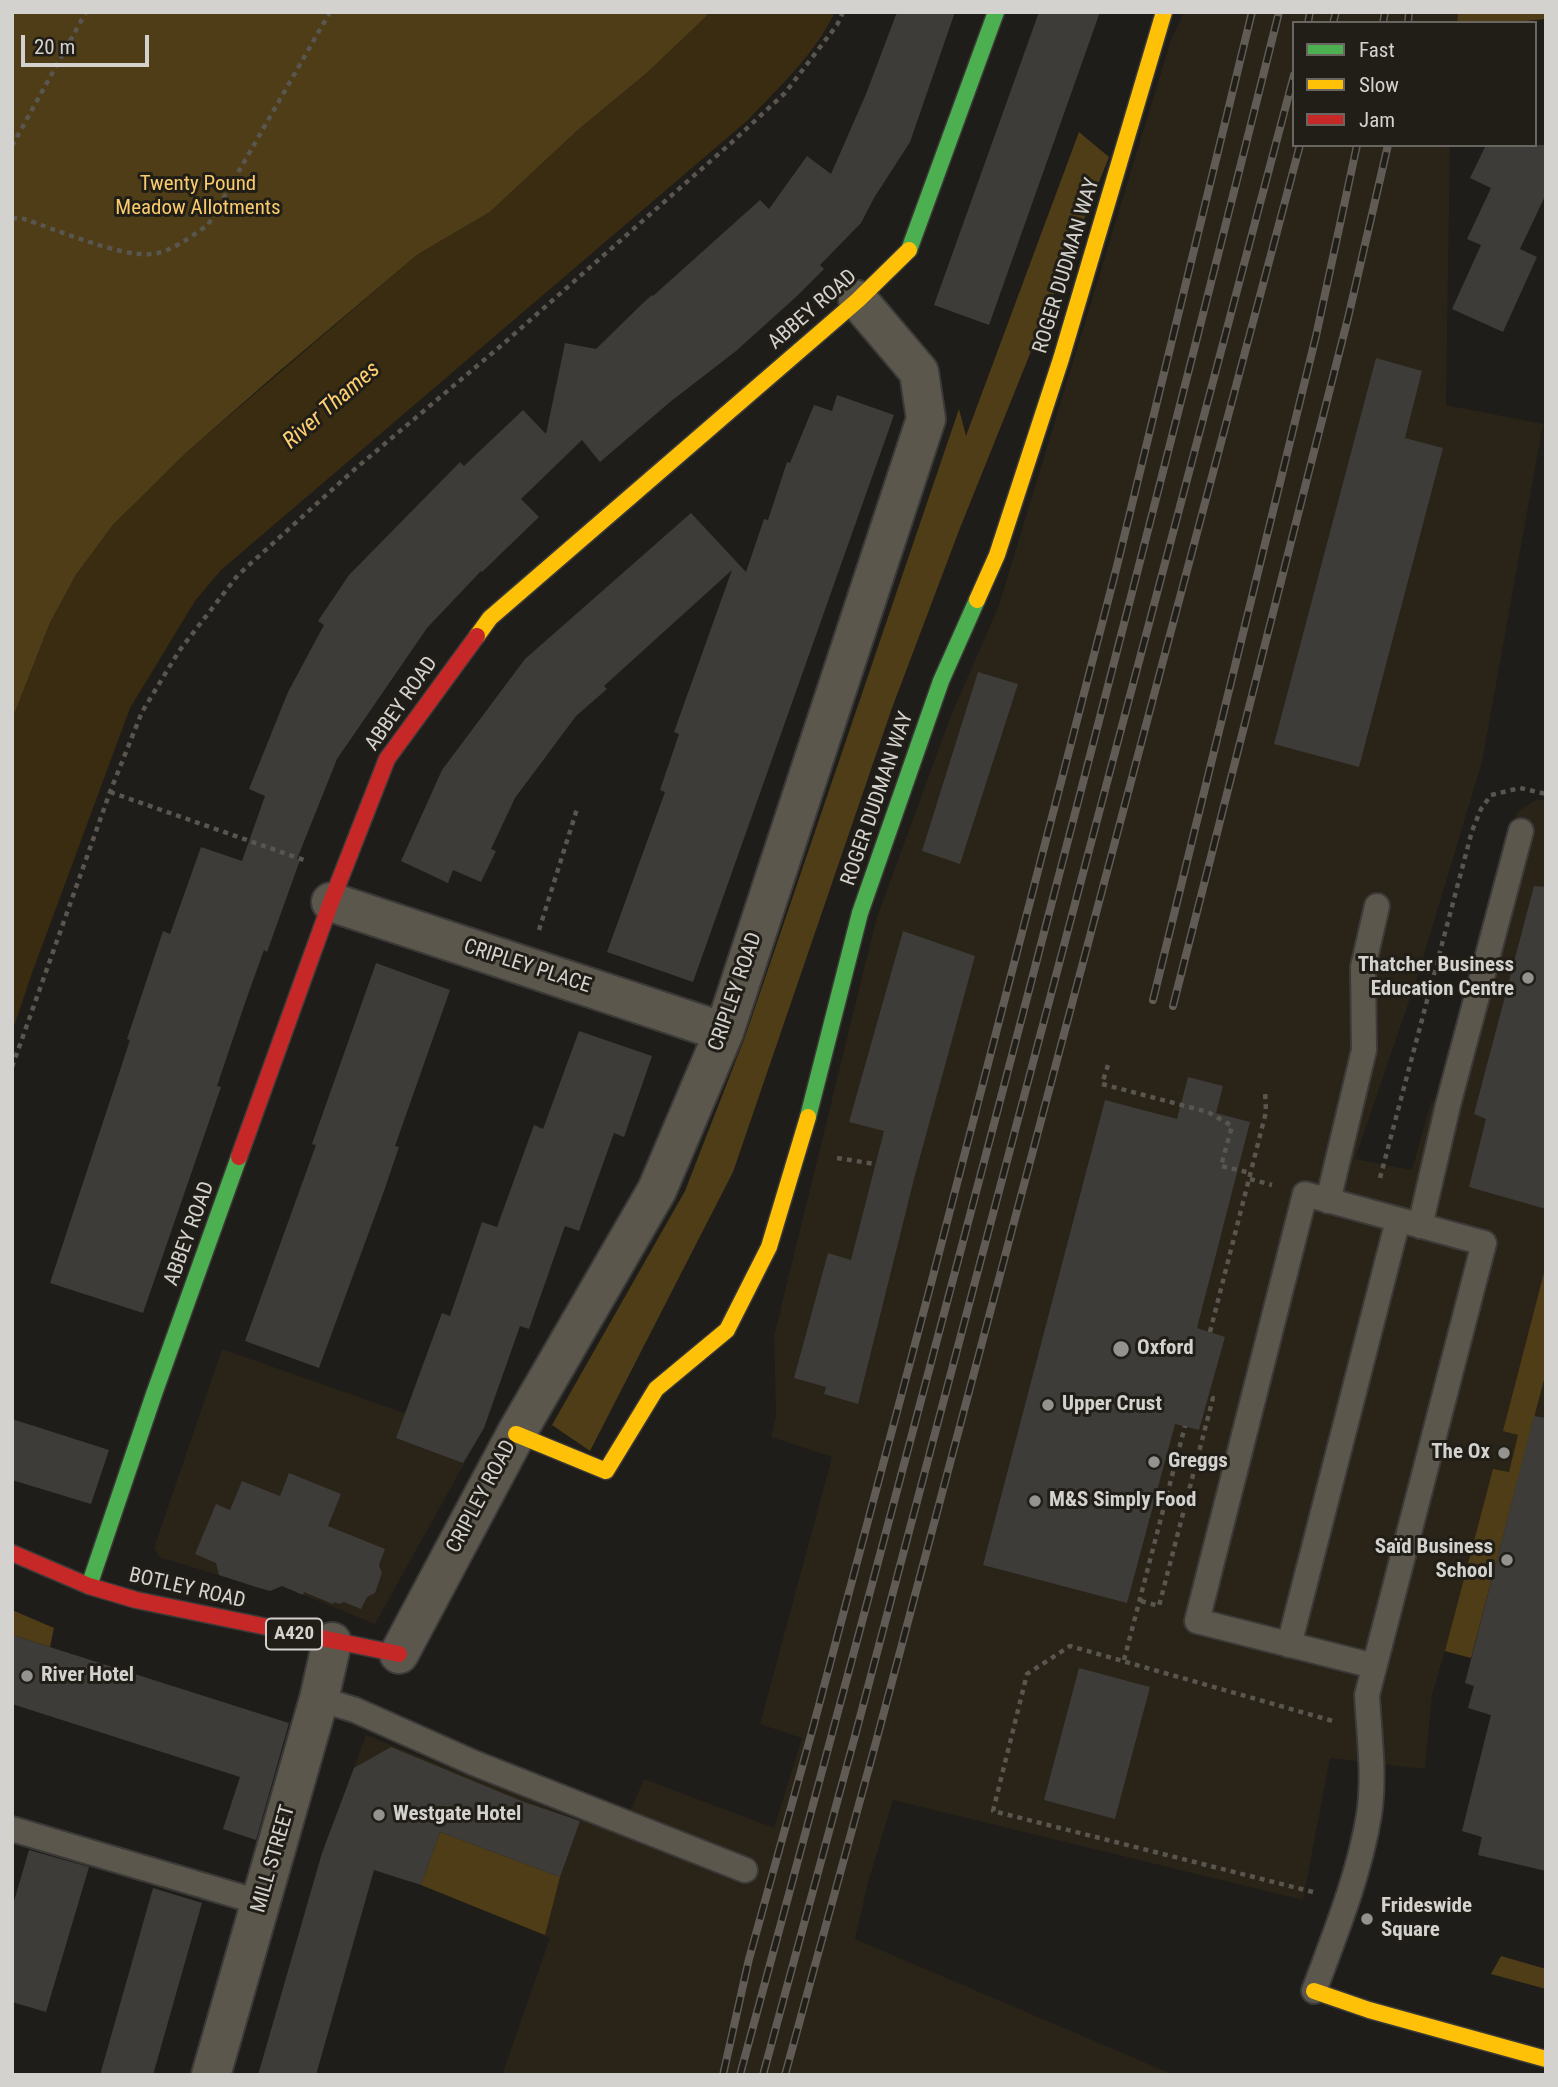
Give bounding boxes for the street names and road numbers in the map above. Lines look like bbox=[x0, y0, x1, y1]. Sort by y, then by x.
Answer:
street label: ROGER DUDMAN WAY bbox=[1028, 175, 1106, 357]
street label: ABBEY ROAD bbox=[764, 265, 862, 355]
street label: ABBEY ROAD bbox=[360, 652, 444, 756]
street label: ROGER DUDMAN WAY bbox=[836, 709, 920, 889]
street label: CRIPLEY ROAD bbox=[704, 929, 768, 1055]
street label: CRIPLEY PLACE bbox=[460, 935, 594, 999]
street label: ABBEY ROAD bbox=[160, 1178, 220, 1290]
street label: CRIPLEY ROAD bbox=[442, 1436, 522, 1558]
street label: BOTLEY ROAD bbox=[126, 1563, 248, 1615]
road number: A420 bbox=[266, 1618, 322, 1650]
street label: MILL STREET bbox=[247, 1802, 301, 1916]

